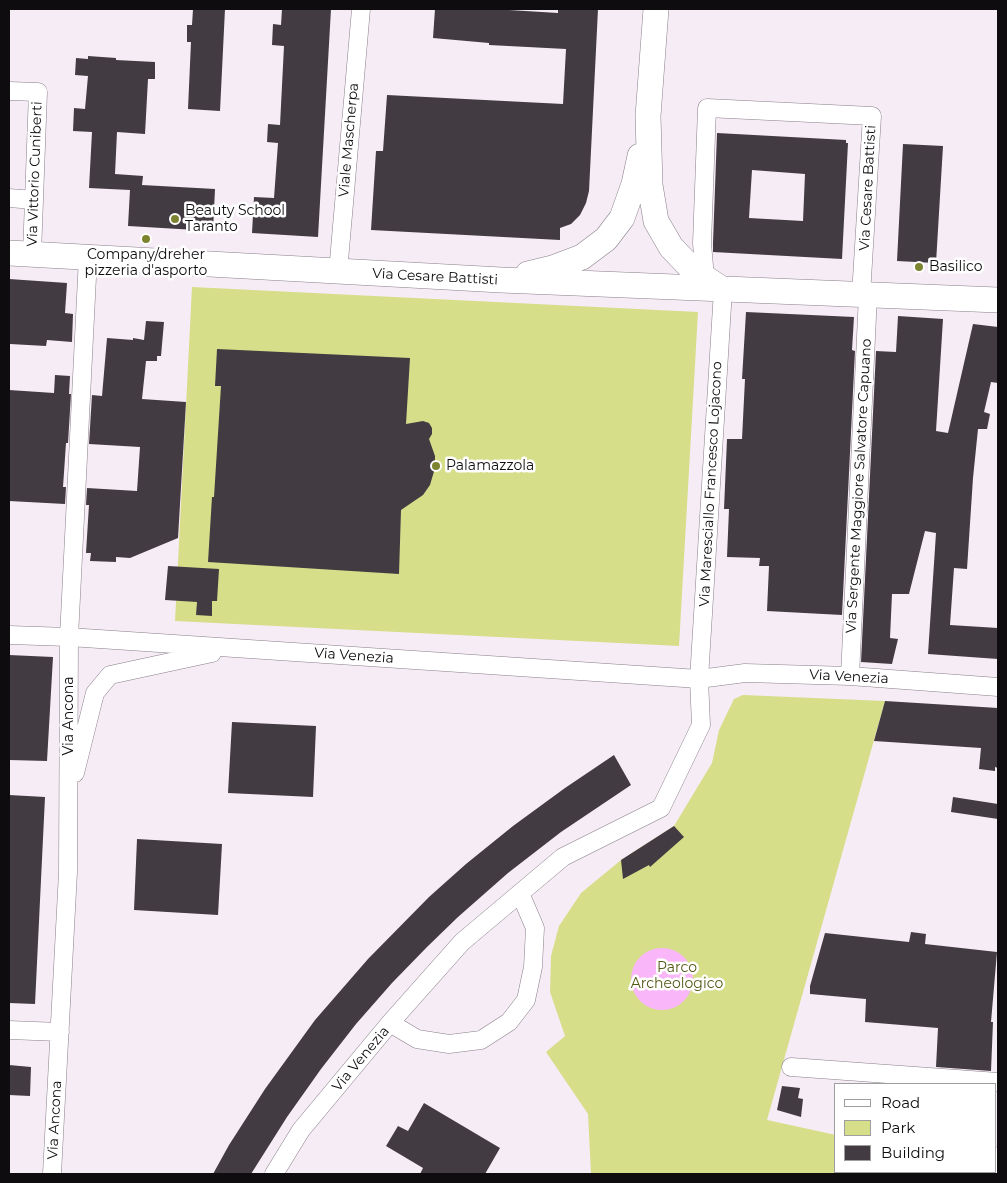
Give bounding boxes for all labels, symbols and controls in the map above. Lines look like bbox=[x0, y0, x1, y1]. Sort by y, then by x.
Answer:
street label: Viale Mascherpa bbox=[336, 82, 362, 198]
street label: Via Vittorio Cuniberti bbox=[24, 101, 46, 247]
street label: Via Cesare Battisti bbox=[856, 125, 880, 251]
place label: Beauty School Taranto bbox=[185, 203, 285, 236]
marker: Beauty School Taranto bbox=[169, 213, 181, 225]
marker: Company/dreher pizzeria d'asporto bbox=[140, 233, 152, 245]
place label: Company/dreher pizzeria d'asporto bbox=[85, 247, 207, 280]
place label: Basilico bbox=[929, 259, 982, 275]
marker: Basilico bbox=[913, 261, 925, 273]
street label: Via Cesare Battisti bbox=[372, 265, 498, 289]
street label: Via Sergente Maggiore Salvatore Capuano bbox=[843, 338, 875, 634]
street label: Via Maresciallo Francesco Lojacono bbox=[696, 361, 726, 607]
place label: Palamazzola bbox=[446, 458, 534, 474]
marker: Palamazzola bbox=[430, 460, 442, 472]
street label: Via Venezia bbox=[314, 645, 394, 667]
street label: Via Venezia bbox=[809, 667, 889, 687]
street label: Via Ancona bbox=[61, 677, 77, 755]
park label: Parco Archeologico bbox=[631, 960, 723, 992]
street label: Via Venezia bbox=[329, 1023, 393, 1095]
street label: Via Ancona bbox=[45, 1080, 65, 1160]
legend bbox=[834, 1083, 997, 1173]
text: Road bbox=[881, 1093, 920, 1112]
text: Park bbox=[881, 1118, 915, 1137]
text: Building bbox=[881, 1143, 945, 1162]

